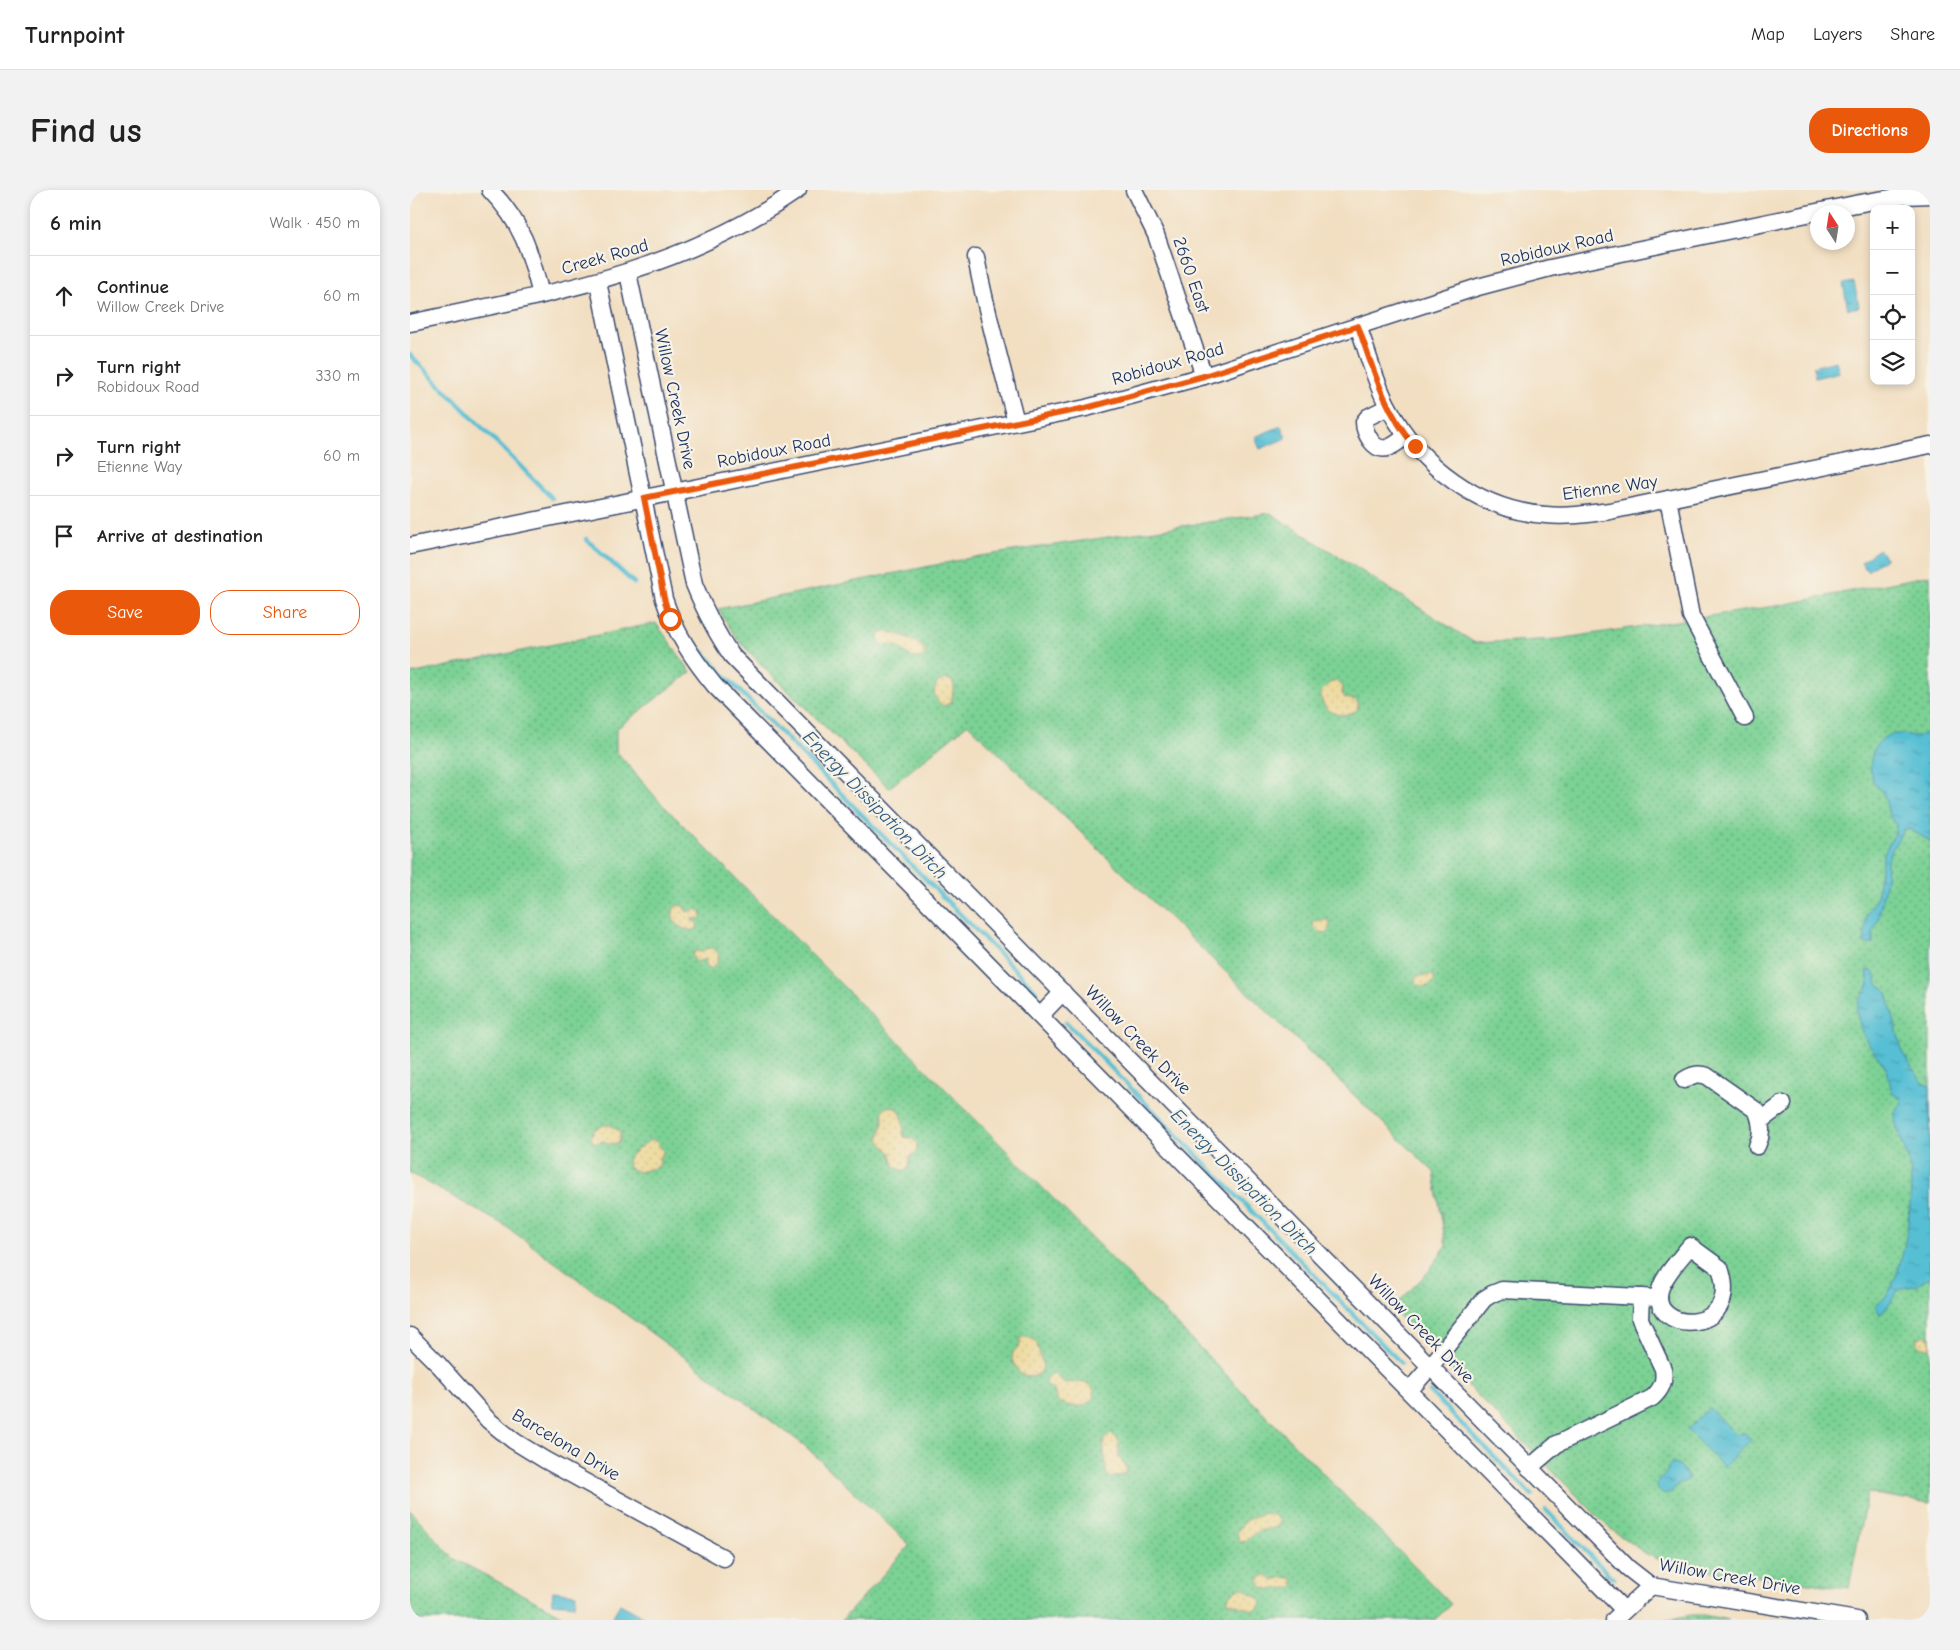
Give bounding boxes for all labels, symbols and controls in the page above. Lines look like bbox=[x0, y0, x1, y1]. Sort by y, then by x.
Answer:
text: Turnpoint bbox=[25, 21, 124, 49]
text: Map bbox=[1751, 24, 1785, 45]
text: Layers bbox=[1813, 24, 1862, 45]
text: Share bbox=[1890, 24, 1935, 45]
button: Directions bbox=[1809, 108, 1930, 153]
text: Find us bbox=[30, 110, 142, 151]
north arrow bbox=[1810, 205, 1855, 250]
map controls bbox=[1870, 205, 1915, 385]
button: + bbox=[1870, 205, 1915, 250]
text: 6 min bbox=[50, 211, 102, 235]
text: Walk · 450 m bbox=[269, 214, 360, 232]
street label: Robidoux Road bbox=[1498, 225, 1616, 271]
street label: 2660 East bbox=[1168, 234, 1214, 316]
street label: Creek Road bbox=[559, 235, 651, 279]
button: − bbox=[1870, 250, 1915, 295]
text: Continue bbox=[97, 276, 169, 298]
icon: ahead bbox=[50, 282, 78, 310]
text: 60 m bbox=[323, 287, 360, 305]
button: locate bbox=[1870, 295, 1915, 340]
text: Willow Creek Drive bbox=[97, 298, 224, 316]
street label: Willow Creek Drive bbox=[650, 327, 700, 471]
street label: Robidoux Road bbox=[1110, 338, 1226, 390]
button: layers bbox=[1870, 340, 1915, 385]
text: Turn right bbox=[97, 356, 181, 378]
icon: right bbox=[50, 362, 78, 390]
text: 330 m bbox=[315, 367, 360, 385]
text: Robidoux Road bbox=[97, 378, 200, 396]
street label: Robidoux Road bbox=[715, 430, 833, 472]
route end bbox=[1404, 435, 1427, 458]
text: Turn right bbox=[97, 436, 181, 458]
icon: right bbox=[50, 442, 78, 470]
text: 60 m bbox=[323, 447, 360, 465]
text: Etienne Way bbox=[97, 458, 182, 476]
street label: Etienne Way bbox=[1561, 471, 1660, 505]
icon: arrive bbox=[50, 522, 78, 550]
text: Arrive at destination bbox=[97, 525, 263, 547]
button: Save bbox=[50, 590, 200, 635]
button: Share bbox=[210, 590, 360, 635]
route start bbox=[659, 608, 682, 631]
water label: Energy Dissipation Ditch bbox=[798, 726, 952, 884]
street label: Willow Creek Drive bbox=[1081, 981, 1195, 1099]
water label: Energy Dissipation Ditch bbox=[1166, 1104, 1322, 1260]
street label: Willow Creek Drive bbox=[1364, 1270, 1478, 1388]
street label: Barcelona Drive bbox=[508, 1405, 624, 1485]
street label: Willow Creek Drive bbox=[1658, 1554, 1802, 1600]

